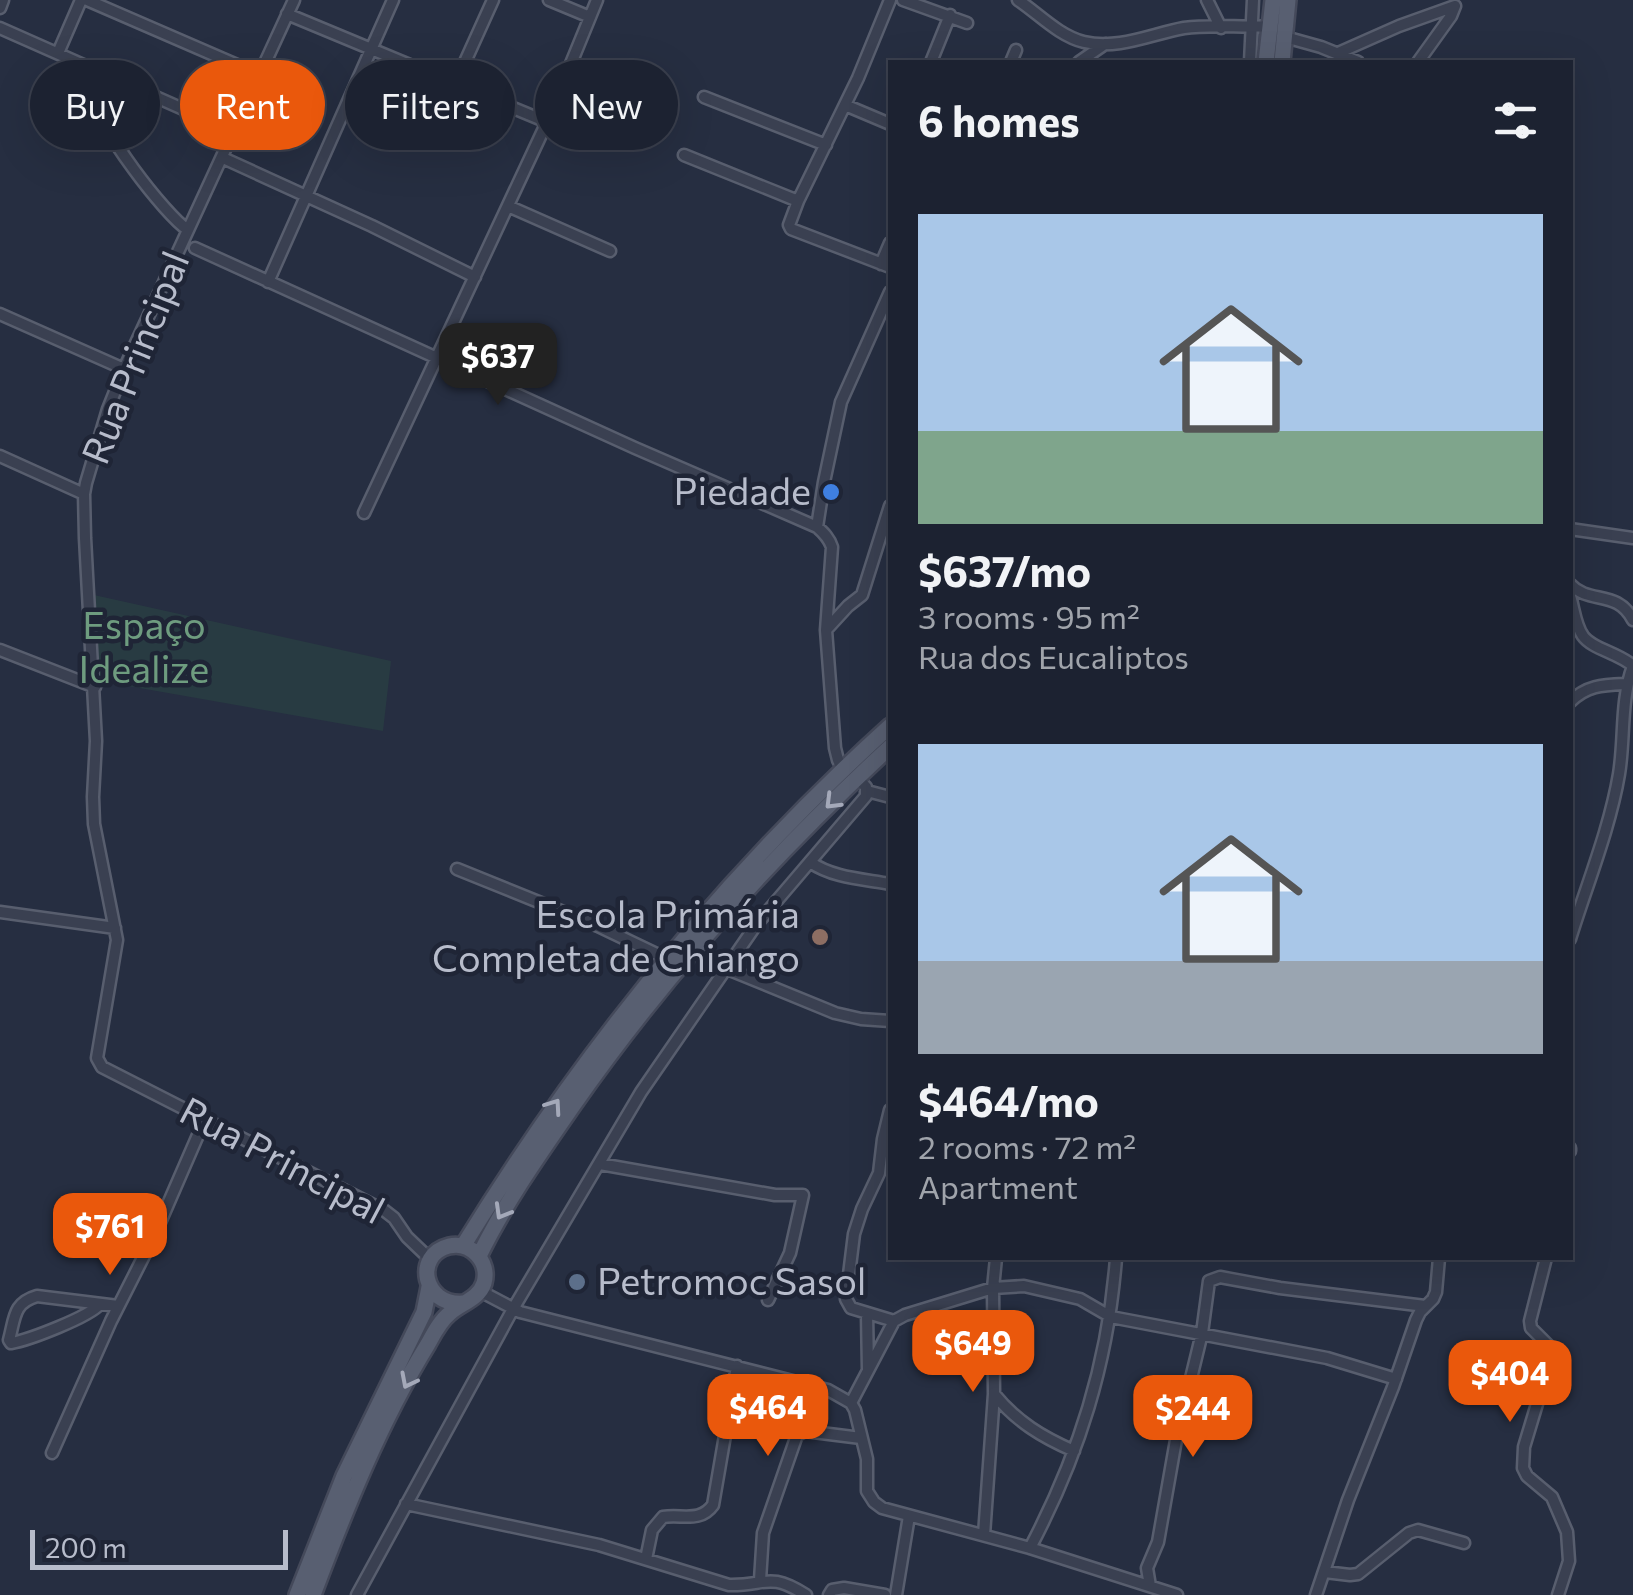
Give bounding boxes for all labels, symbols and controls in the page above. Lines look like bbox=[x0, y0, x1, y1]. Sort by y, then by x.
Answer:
chip: Buy bbox=[30, 60, 160, 150]
chip: Rent bbox=[180, 60, 325, 150]
chip: Filters bbox=[345, 60, 515, 150]
chip: New bbox=[535, 60, 678, 150]
icon: filters bbox=[1488, 93, 1543, 148]
text: 6 homes bbox=[918, 94, 1080, 146]
street label: Rua Principal bbox=[70, 244, 198, 470]
icon: home bbox=[1141, 279, 1321, 459]
pin: $637 bbox=[439, 323, 557, 408]
text: $637 bbox=[461, 335, 535, 375]
place label: Piedade bbox=[674, 466, 811, 513]
marker: Piedade bbox=[820, 481, 842, 503]
text: $637/mo bbox=[918, 544, 1091, 596]
text: 3 rooms · 95 m² bbox=[918, 596, 1140, 636]
park label: Espaço Idealize bbox=[79, 600, 209, 691]
text: Rua dos Eucaliptos bbox=[918, 636, 1189, 676]
one-way arrow bbox=[826, 790, 844, 808]
icon: home bbox=[1141, 809, 1321, 989]
place label: Escola Primária Completa de Chiango bbox=[432, 889, 800, 980]
marker: Escola Primária Completa de Chiango bbox=[809, 926, 831, 948]
text: $464/mo bbox=[918, 1074, 1099, 1126]
street label: Rua Principal bbox=[173, 1085, 393, 1232]
one-way arrow bbox=[542, 1098, 560, 1117]
text: 2 rooms · 72 m² bbox=[918, 1126, 1136, 1166]
text: Apartment bbox=[918, 1166, 1078, 1206]
pin: $761 bbox=[51, 1193, 169, 1278]
one-way arrow bbox=[495, 1201, 514, 1219]
text: $761 bbox=[75, 1205, 145, 1245]
place label: Petromoc Sasol bbox=[597, 1256, 867, 1303]
marker: Petromoc Sasol bbox=[566, 1271, 588, 1293]
pin: $649 bbox=[914, 1310, 1032, 1395]
text: $649 bbox=[934, 1322, 1012, 1362]
pin: $404 bbox=[1451, 1340, 1569, 1425]
text: $404 bbox=[1471, 1352, 1549, 1392]
one-way arrow bbox=[401, 1371, 420, 1389]
pin: $464 bbox=[709, 1374, 827, 1459]
pin: $244 bbox=[1134, 1375, 1252, 1460]
text: $464 bbox=[729, 1386, 807, 1426]
text: $244 bbox=[1155, 1387, 1231, 1427]
scale bar bbox=[30, 1525, 288, 1570]
text: 200 m bbox=[45, 1530, 127, 1564]

